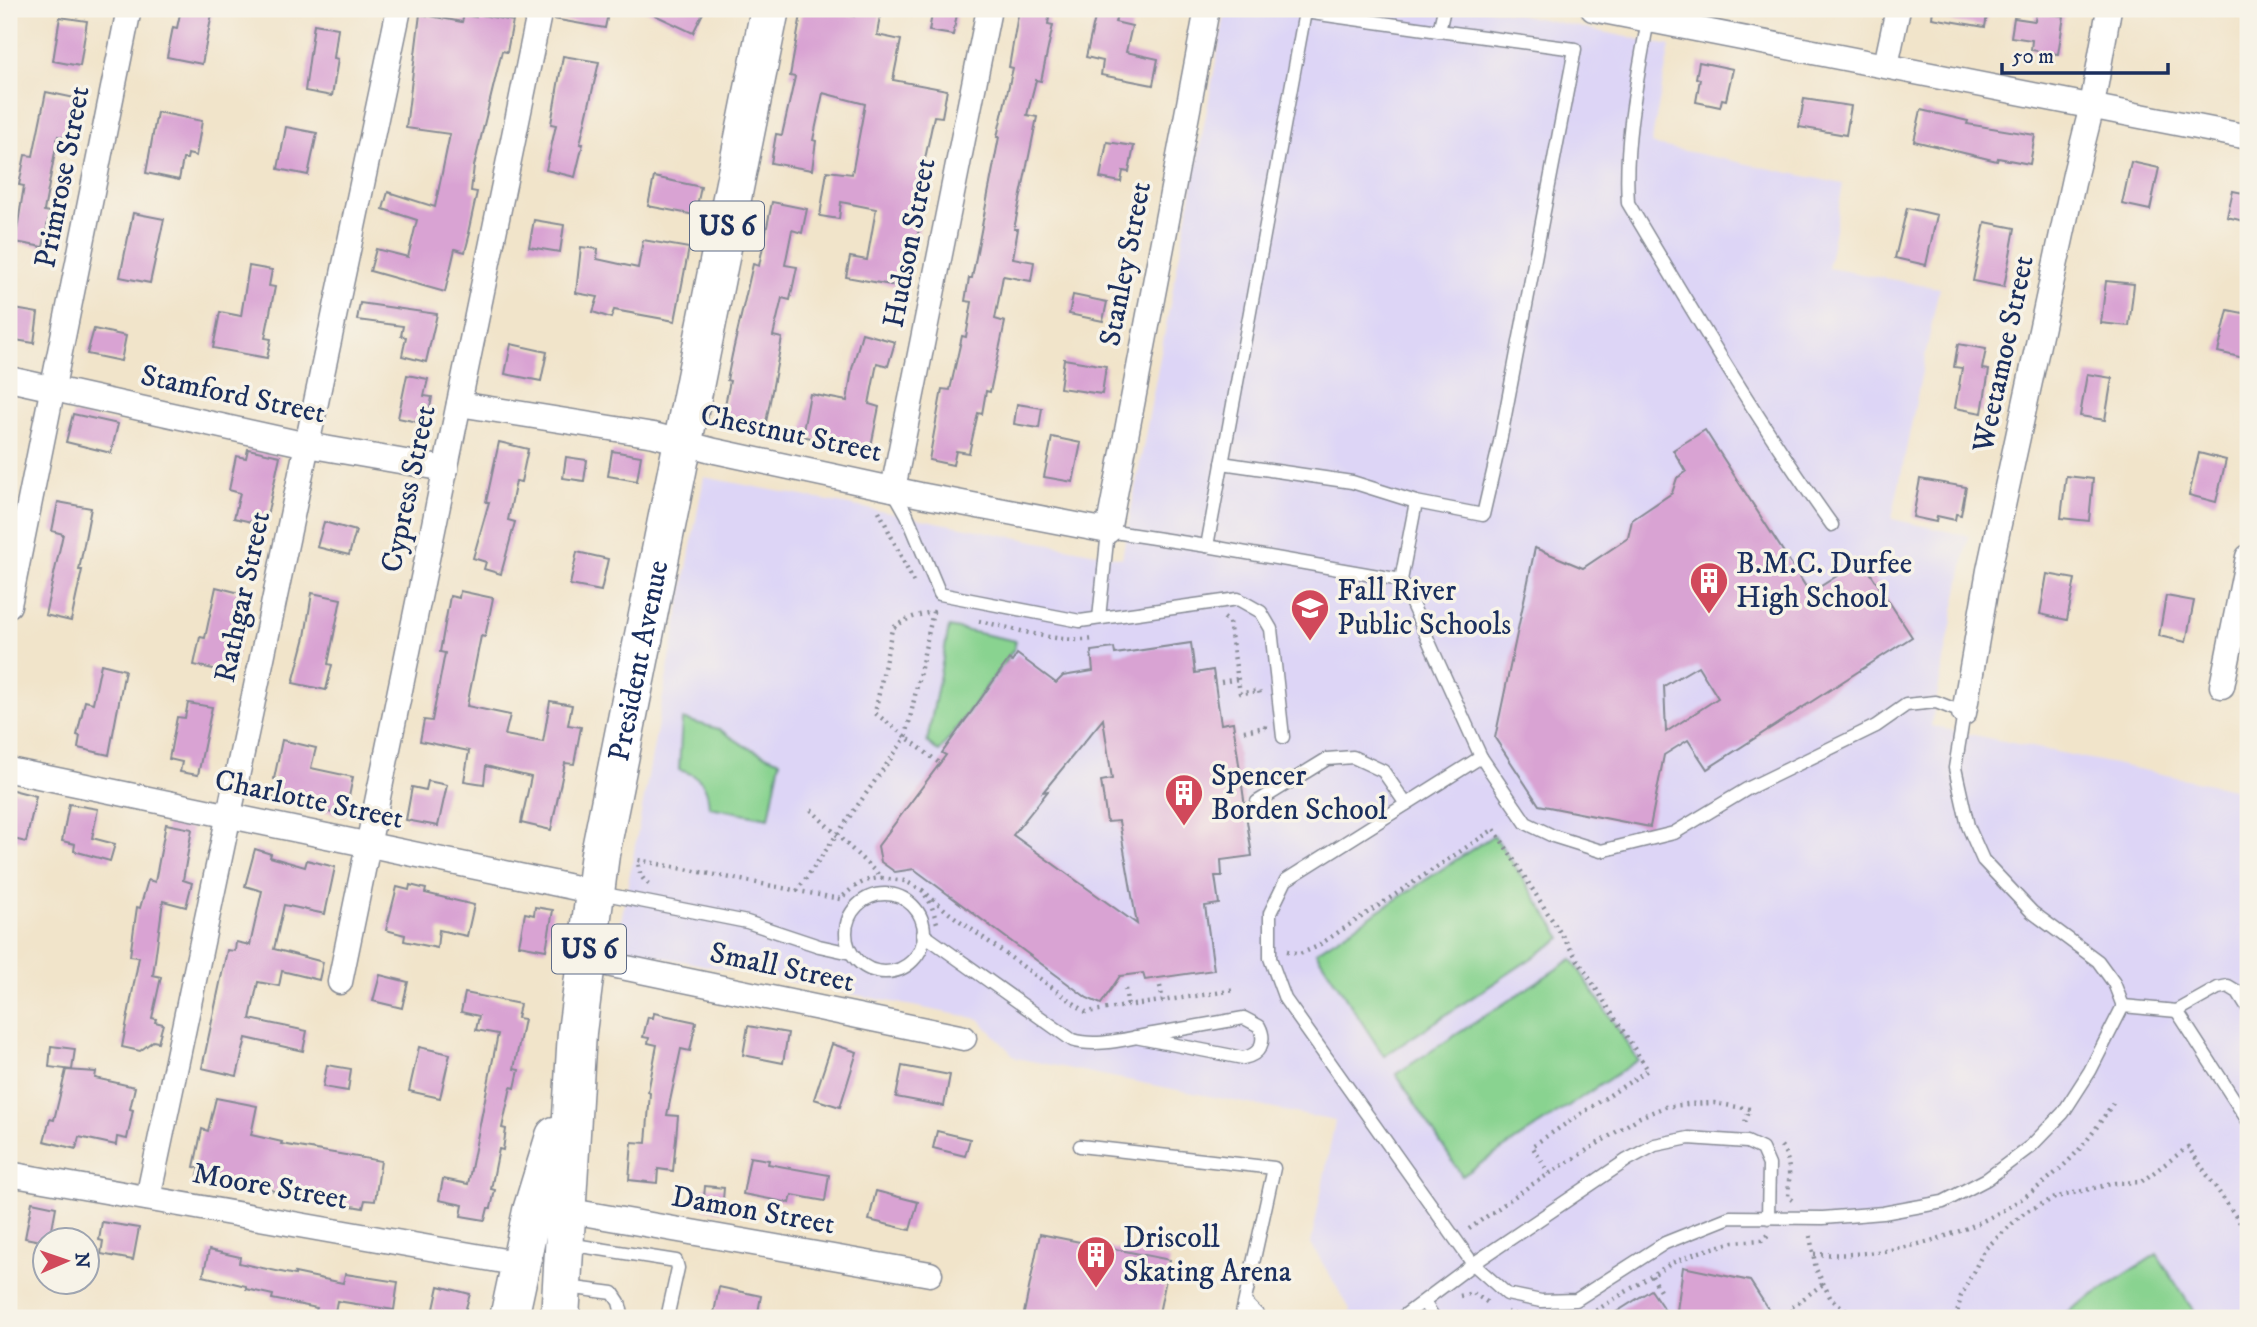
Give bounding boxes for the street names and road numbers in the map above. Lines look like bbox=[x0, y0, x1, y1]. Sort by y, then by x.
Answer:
street label: Primrose Street bbox=[27, 83, 99, 271]
street label: Hudson Street bbox=[875, 155, 945, 331]
street label: Stanley Street bbox=[1092, 179, 1160, 349]
road number: US 6 bbox=[690, 202, 764, 250]
street label: Weetamoe Street bbox=[1965, 252, 2043, 457]
street label: Stamford Street bbox=[137, 357, 329, 433]
street label: Chestnut Street bbox=[697, 397, 885, 471]
street label: Cypress Street bbox=[373, 402, 445, 576]
street label: Rathgar Street bbox=[207, 508, 279, 686]
street label: President Avenue bbox=[601, 557, 677, 765]
street label: Charlotte Street bbox=[211, 762, 407, 838]
road number: US 6 bbox=[552, 925, 626, 974]
street label: Small Street bbox=[707, 935, 857, 1001]
street label: Moore Street bbox=[189, 1155, 351, 1219]
street label: Damon Street bbox=[668, 1178, 838, 1244]

